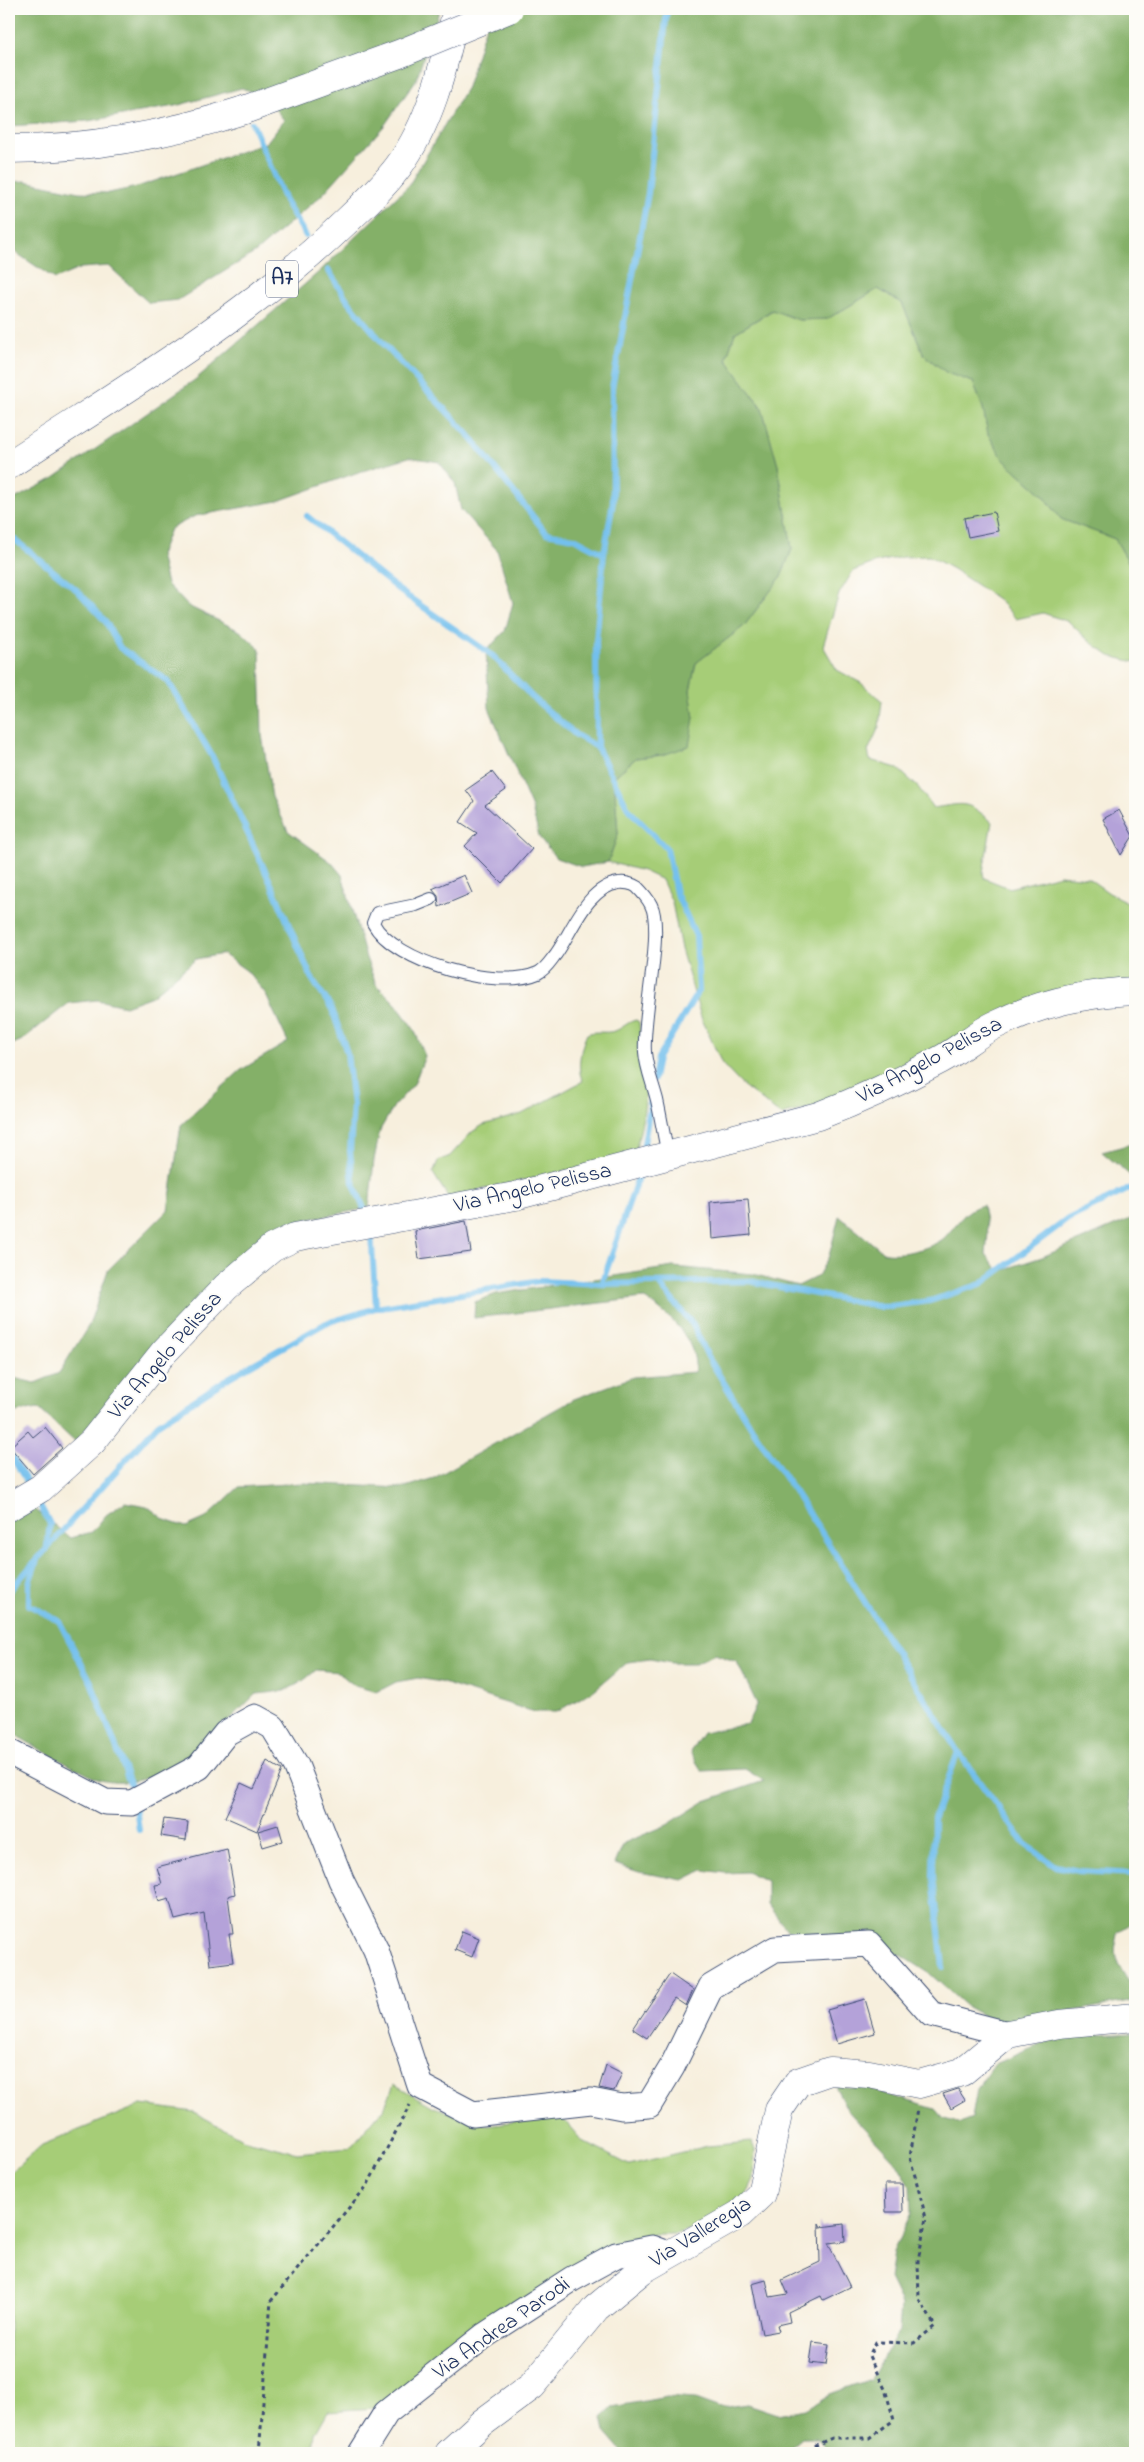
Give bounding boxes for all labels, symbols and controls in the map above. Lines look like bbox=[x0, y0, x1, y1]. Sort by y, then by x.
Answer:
road number: A7 bbox=[266, 260, 298, 298]
street label: Via Angelo Pelissa bbox=[851, 1009, 1009, 1114]
street label: Via Angelo Pelissa bbox=[450, 1155, 615, 1224]
street label: Via Angelo Pelissa bbox=[101, 1285, 232, 1429]
street label: Via Valleregia bbox=[643, 2189, 759, 2278]
street label: Via Andrea Parodi bbox=[426, 2270, 577, 2389]

